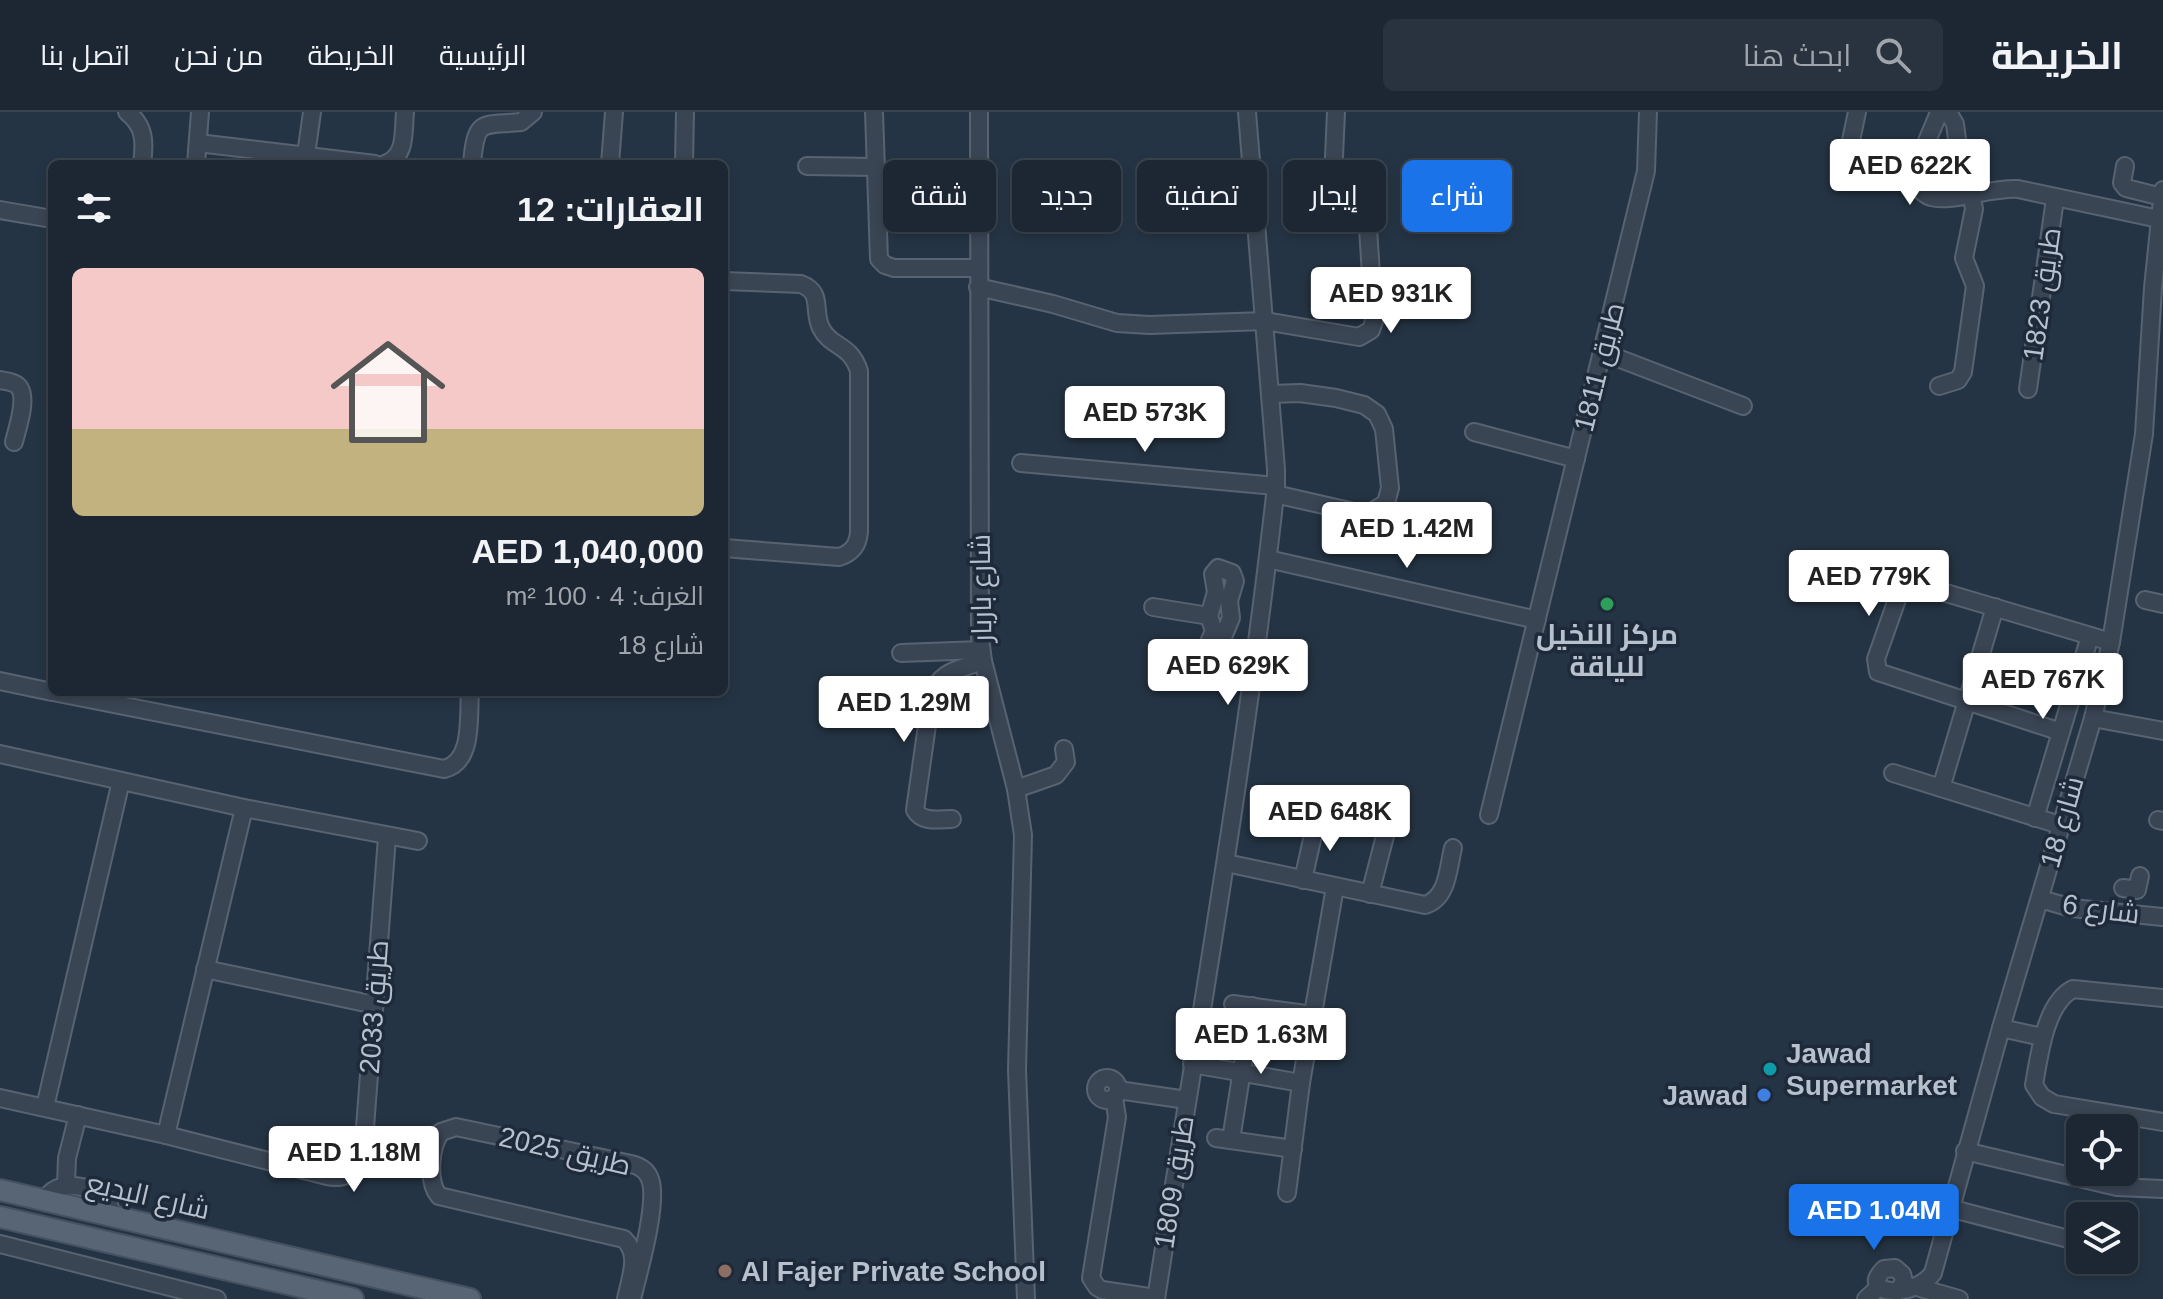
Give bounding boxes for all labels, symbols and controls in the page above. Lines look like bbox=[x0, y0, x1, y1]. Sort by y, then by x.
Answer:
search box bbox=[1383, 19, 1943, 91]
icon: search bbox=[1871, 33, 1915, 77]
text: الخريطة bbox=[1991, 35, 2123, 77]
text: ابحث هنا bbox=[1743, 39, 1851, 72]
text: اتصل بنا bbox=[40, 40, 130, 71]
text: من نحن bbox=[174, 40, 263, 71]
text: الخريطة bbox=[307, 40, 395, 71]
text: الرئيسية bbox=[439, 40, 527, 71]
pin: AED 622K bbox=[1827, 139, 1993, 207]
text: AED 622K bbox=[1848, 150, 1972, 180]
chip: شقة bbox=[883, 160, 996, 232]
chip: جديد bbox=[1012, 160, 1121, 232]
chip: تصفية bbox=[1137, 160, 1267, 232]
chip: إيجار bbox=[1283, 160, 1386, 232]
chip: شراء bbox=[1402, 160, 1512, 232]
icon: filters bbox=[72, 186, 116, 230]
text: العقارات: 12 bbox=[517, 190, 704, 228]
street label: طريق 1823 bbox=[2017, 225, 2068, 363]
pin: AED 931K bbox=[1308, 267, 1474, 335]
text: AED 931K bbox=[1329, 278, 1453, 308]
street label: طريق 1811 bbox=[1568, 299, 1631, 435]
icon: home bbox=[316, 320, 460, 464]
pin: AED 573K bbox=[1062, 386, 1228, 454]
text: AED 573K bbox=[1083, 397, 1207, 427]
pin: AED 1.42M bbox=[1315, 502, 1499, 570]
text: AED 1.42M bbox=[1340, 513, 1474, 543]
text: AED 1,040,000 bbox=[472, 532, 704, 570]
street label: شارع باربار bbox=[965, 534, 1000, 644]
pin: AED 779K bbox=[1786, 550, 1952, 618]
text: AED 779K bbox=[1807, 561, 1931, 591]
text: الغرف: 4 · 100 m² bbox=[506, 581, 704, 611]
marker: مركز النخيل للياقة bbox=[1598, 595, 1616, 613]
place label: مركز النخيل للياقة bbox=[1536, 619, 1678, 682]
text: شارع 18 bbox=[617, 630, 704, 660]
pin: AED 629K bbox=[1145, 639, 1311, 707]
text: AED 629K bbox=[1166, 650, 1290, 680]
pin: AED 767K bbox=[1960, 653, 2126, 721]
text: AED 767K bbox=[1981, 664, 2105, 694]
pin: AED 1.29M bbox=[812, 676, 996, 744]
text: AED 1.29M bbox=[837, 687, 971, 717]
street label: شارع 18 bbox=[2034, 773, 2093, 872]
pin: AED 648K bbox=[1247, 785, 1413, 853]
text: AED 648K bbox=[1268, 796, 1392, 826]
street label: شارع 6 bbox=[2060, 888, 2142, 933]
street label: طريق 2033 bbox=[354, 939, 395, 1075]
pin: AED 1.63M bbox=[1169, 1008, 1353, 1076]
text: AED 1.63M bbox=[1194, 1019, 1328, 1049]
place label: Jawad Supermarket bbox=[1786, 1038, 1957, 1101]
marker: Jawad Supermarket bbox=[1761, 1060, 1779, 1078]
place label: Jawad bbox=[1662, 1080, 1748, 1111]
marker: Jawad bbox=[1755, 1086, 1773, 1104]
street label: طريق 1809 bbox=[1148, 1113, 1201, 1251]
map controls bbox=[2066, 1114, 2138, 1274]
button: locate bbox=[2066, 1114, 2138, 1186]
street label: طريق 2025 bbox=[496, 1121, 634, 1182]
pin: AED 1.18M bbox=[262, 1126, 446, 1194]
text: AED 1.18M bbox=[287, 1137, 421, 1167]
street label: شارع البديع bbox=[83, 1167, 213, 1228]
pin: AED 1.04M bbox=[1782, 1184, 1966, 1252]
text: AED 1.04M bbox=[1807, 1195, 1941, 1225]
button: layers bbox=[2066, 1202, 2138, 1274]
place label: Al Fajer Private School bbox=[741, 1256, 1046, 1287]
marker: Al Fajer Private School bbox=[716, 1262, 734, 1280]

